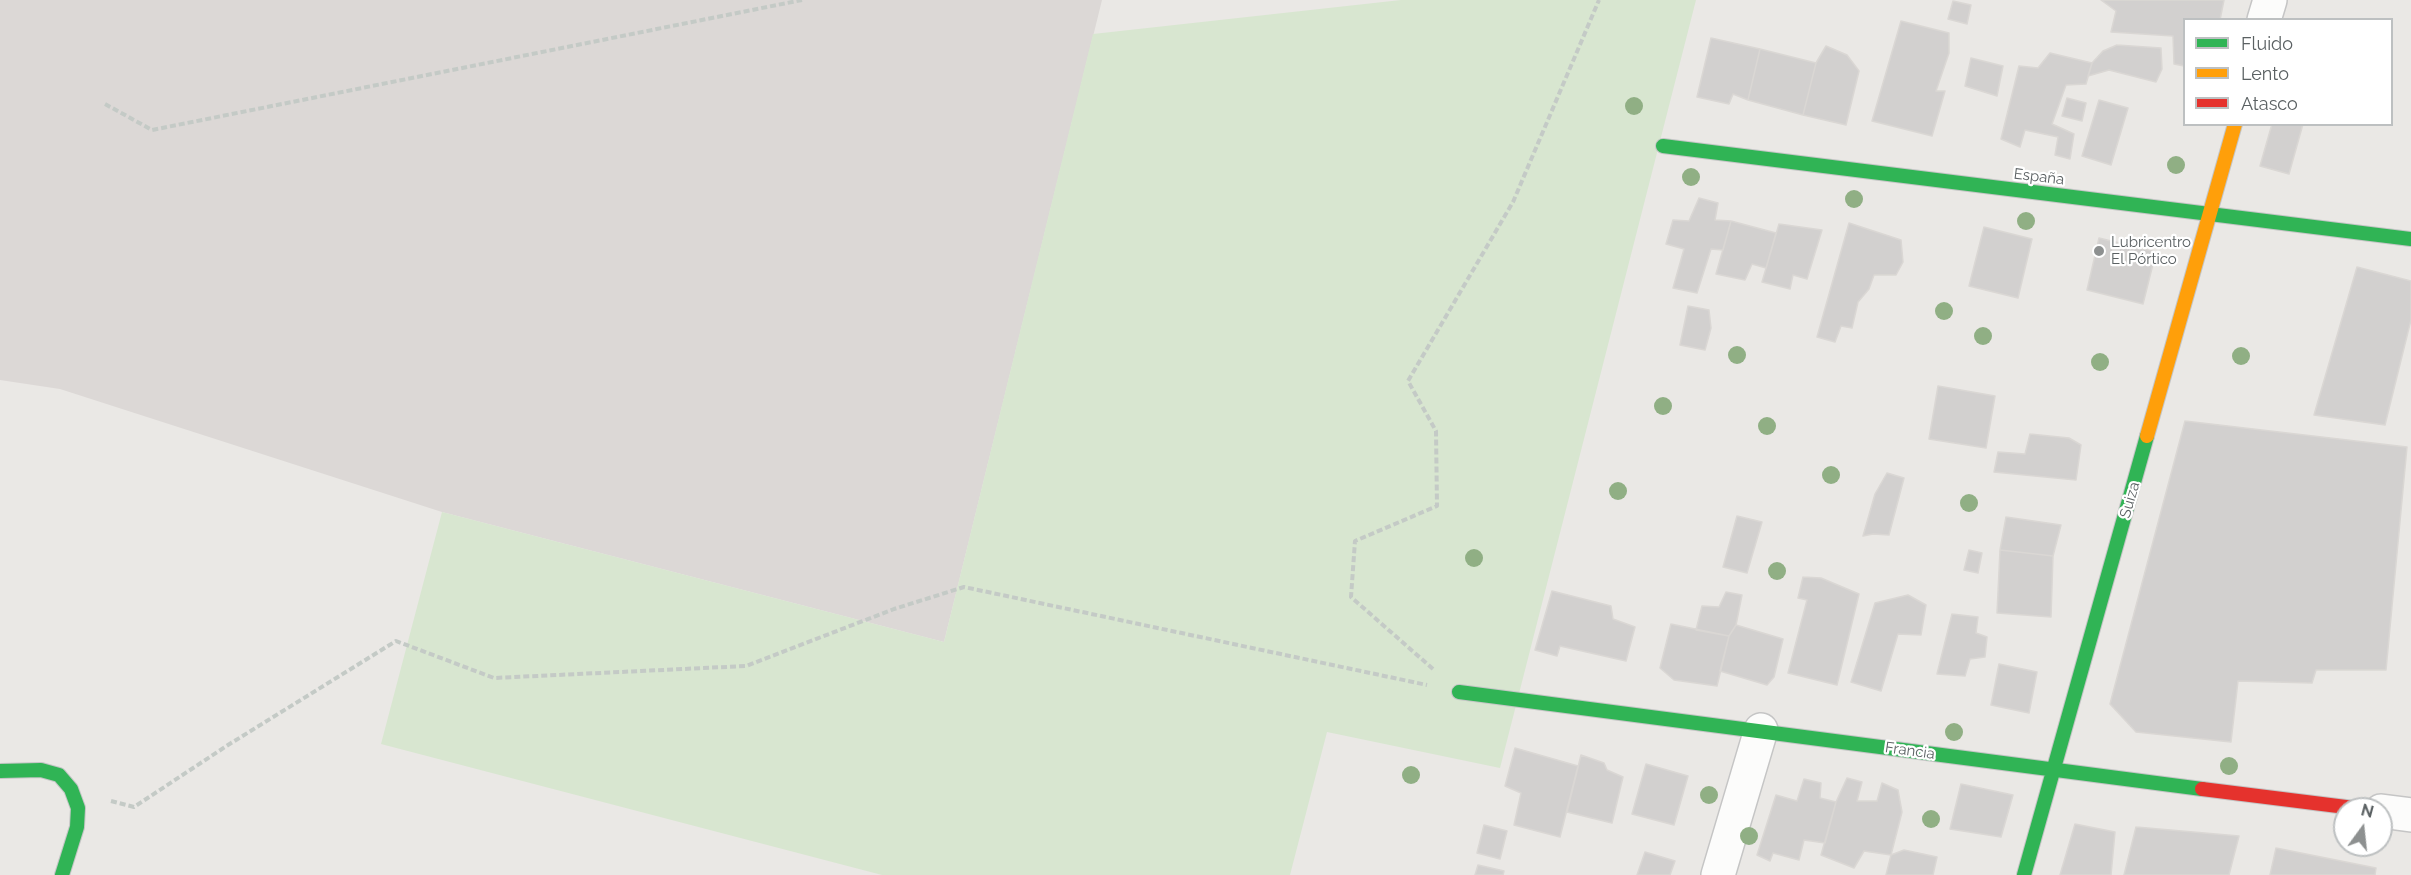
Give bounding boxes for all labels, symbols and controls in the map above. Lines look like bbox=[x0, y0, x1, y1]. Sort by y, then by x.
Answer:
legend bbox=[2183, 18, 2393, 126]
text: Fluido bbox=[2241, 33, 2293, 54]
text: Lento bbox=[2241, 63, 2289, 84]
text: Atasco bbox=[2241, 93, 2298, 114]
street label: España bbox=[2013, 165, 2065, 189]
place label: Lubricentro El Pórtico bbox=[2111, 233, 2191, 268]
marker: Lubricentro El Pórtico bbox=[2092, 244, 2106, 258]
street label: Suiza bbox=[2116, 480, 2144, 520]
street label: Francia bbox=[1884, 739, 1936, 763]
north arrow bbox=[2333, 797, 2393, 857]
text: N bbox=[2359, 800, 2376, 822]

